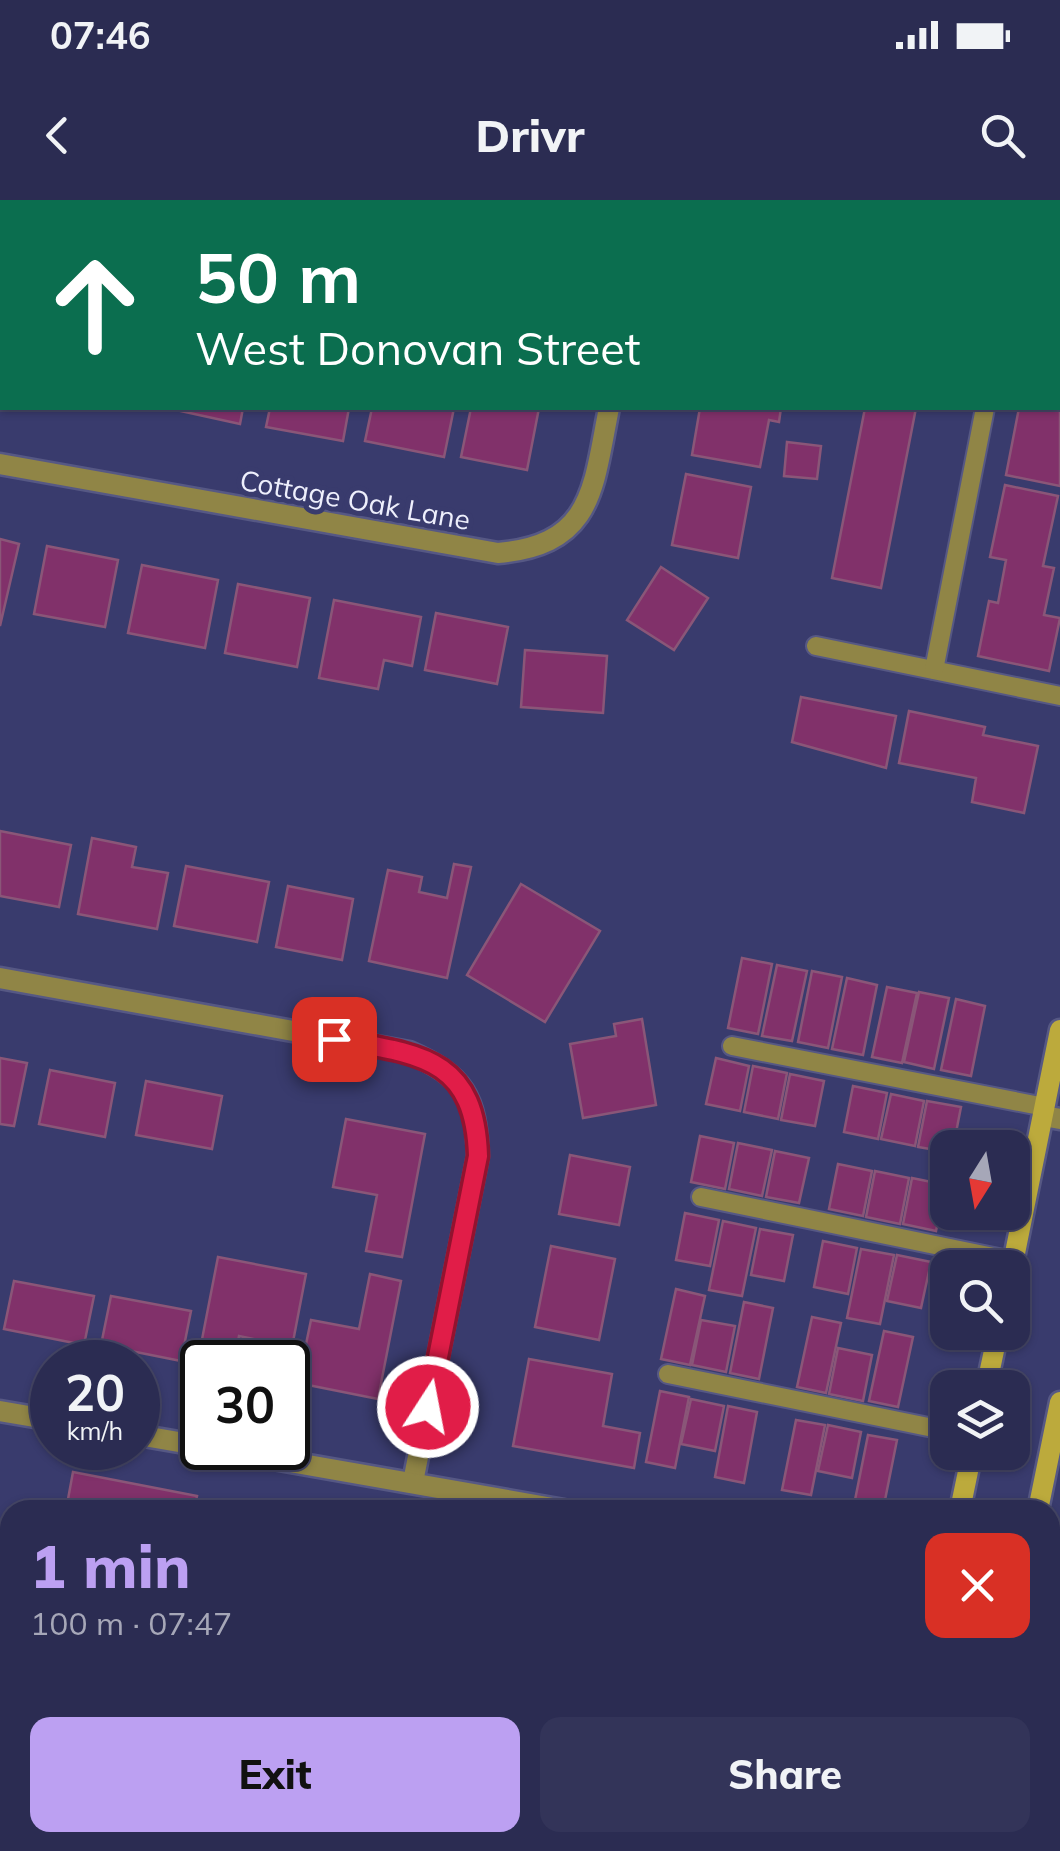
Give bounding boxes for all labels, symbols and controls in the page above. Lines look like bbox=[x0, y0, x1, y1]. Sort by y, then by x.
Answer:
text: 07:46 bbox=[50, 11, 151, 59]
text: Drivr bbox=[476, 107, 584, 163]
icon: back bbox=[30, 108, 85, 163]
icon: search bbox=[975, 108, 1030, 163]
text: 50 m bbox=[195, 233, 361, 321]
icon: ahead bbox=[30, 240, 160, 370]
text: West Donovan Street bbox=[195, 320, 641, 376]
street label: Cottage Oak Lane bbox=[237, 462, 473, 537]
pin bbox=[292, 997, 377, 1082]
icon: arrive bbox=[307, 1012, 362, 1067]
north arrow bbox=[930, 1130, 1030, 1230]
map controls bbox=[930, 1130, 1030, 1470]
button: search bbox=[930, 1250, 1030, 1350]
speed limit sign: 30 bbox=[180, 1340, 310, 1470]
position arrow bbox=[376, 1355, 480, 1459]
text: 20 bbox=[65, 1361, 125, 1424]
button: layers bbox=[930, 1370, 1030, 1470]
text: km/h bbox=[67, 1415, 123, 1446]
text: 1 min bbox=[30, 1528, 191, 1603]
button: close bbox=[925, 1533, 1030, 1638]
text: 100 m · 07:47 bbox=[30, 1603, 232, 1643]
button: Exit bbox=[30, 1717, 520, 1832]
button: Share bbox=[540, 1717, 1030, 1832]

